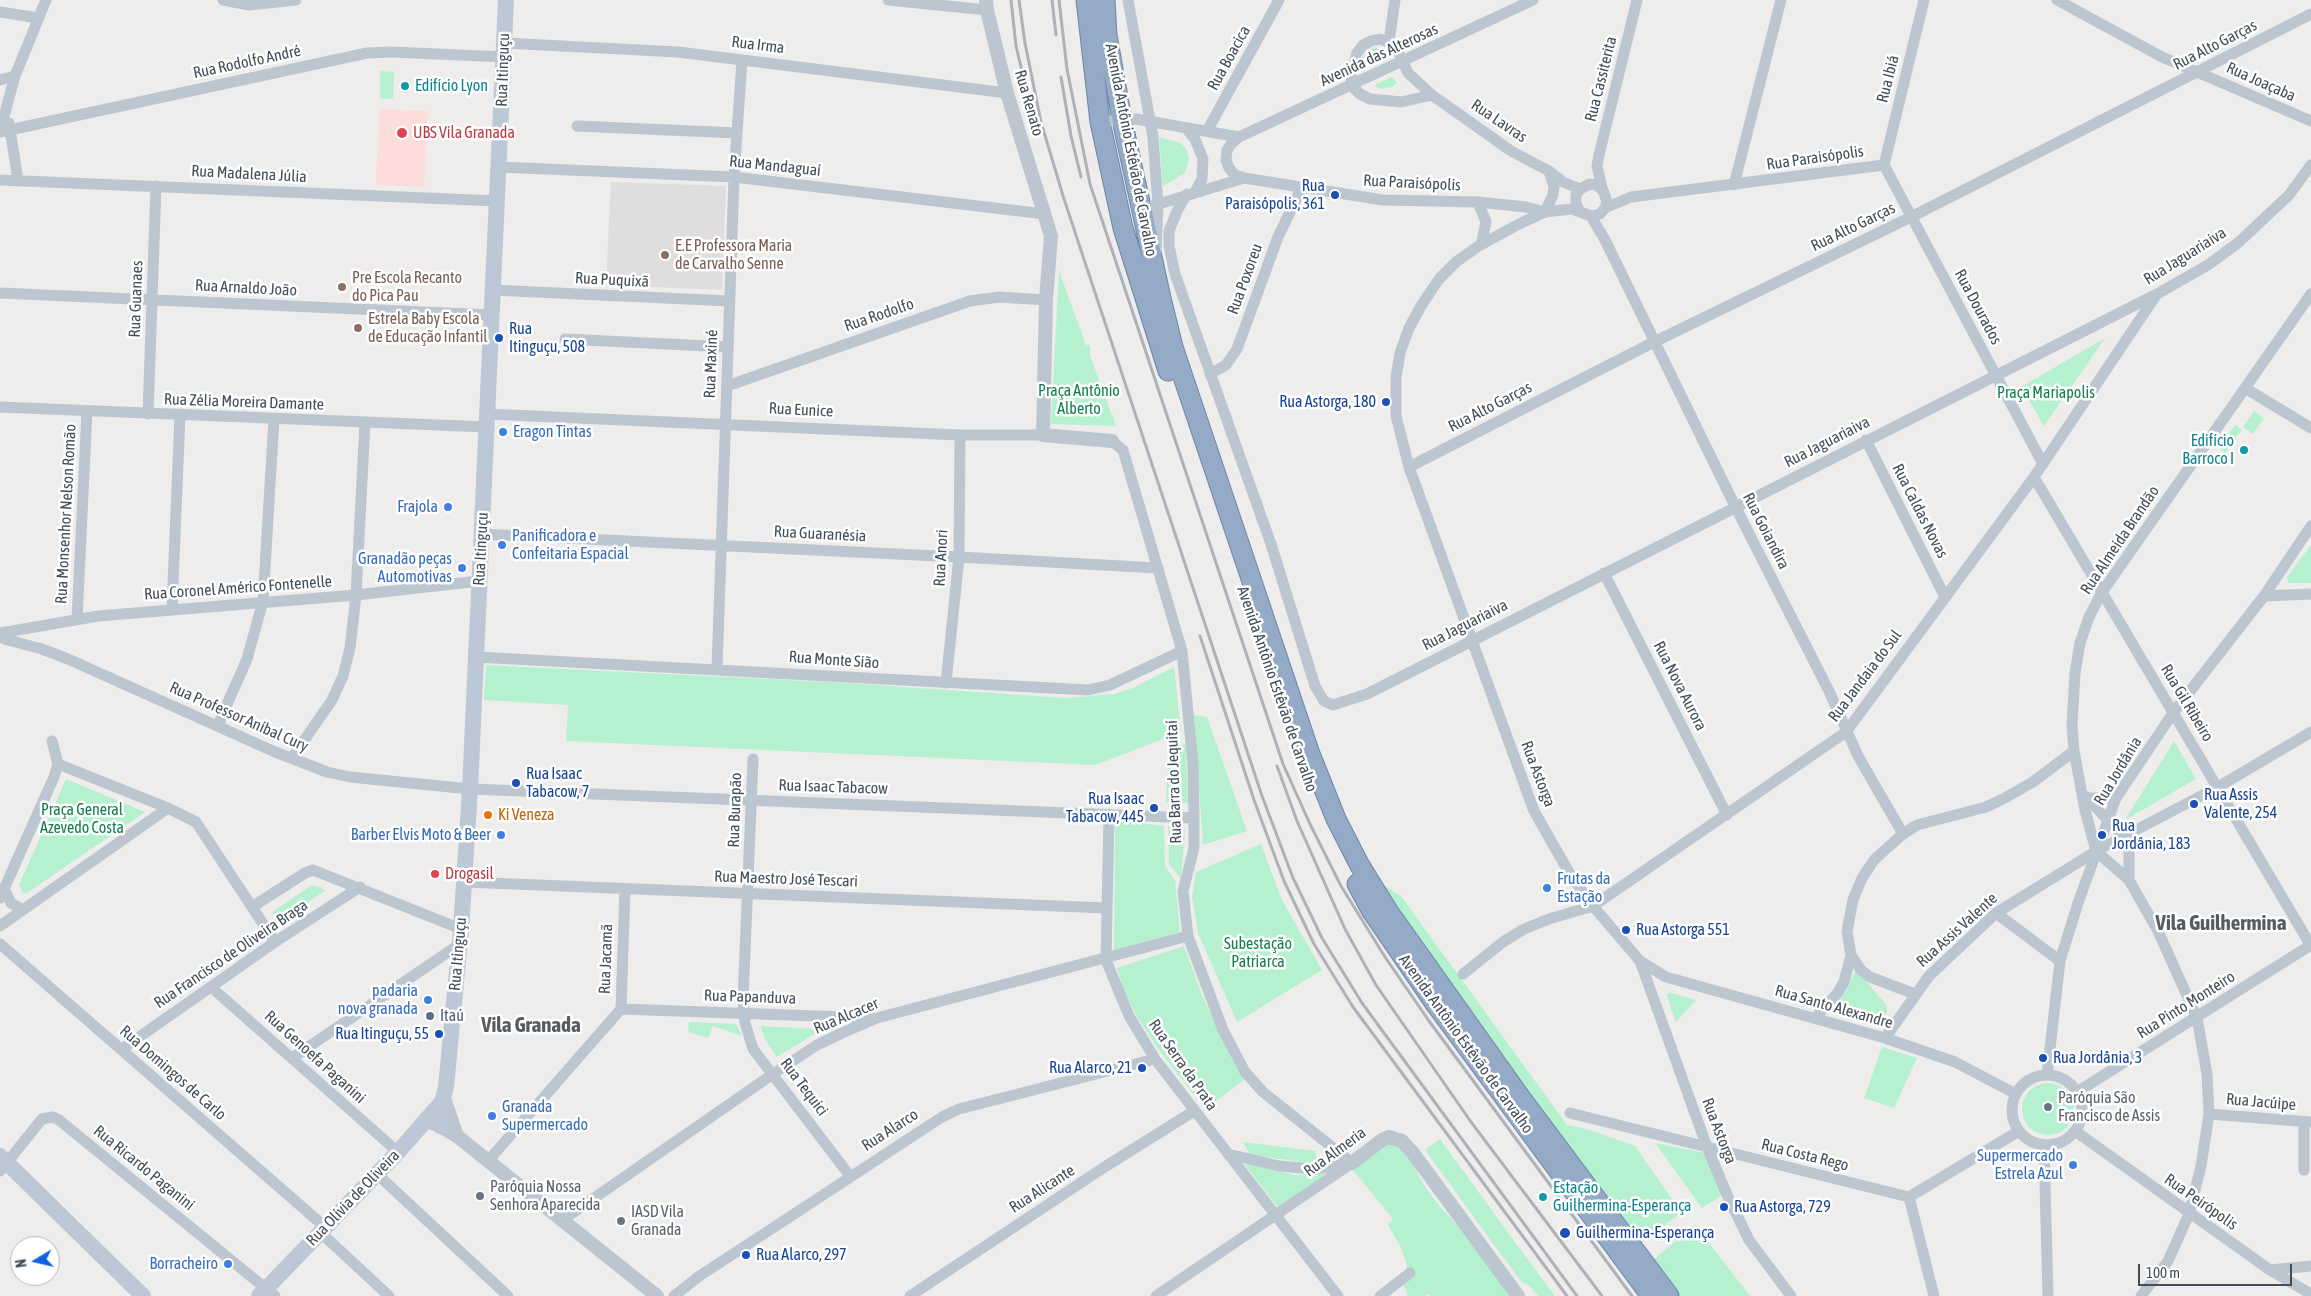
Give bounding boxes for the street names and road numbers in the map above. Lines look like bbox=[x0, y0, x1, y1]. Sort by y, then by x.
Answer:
street label: Rua Alto Garças bbox=[2170, 16, 2260, 74]
street label: Avenida das Alterosas bbox=[1317, 19, 1441, 91]
street label: Rua Boacica bbox=[1203, 22, 1255, 94]
street label: Rua Irma bbox=[730, 32, 786, 58]
street label: Rua Itinguçu bbox=[492, 33, 514, 107]
street label: Rua Cassiterita bbox=[1581, 34, 1621, 124]
street label: Rua Rodolfo André bbox=[191, 41, 303, 83]
street label: Avenida Antônio Estêvão de Carvalho bbox=[1101, 42, 1161, 258]
street label: Rua Ibiá bbox=[1873, 53, 1903, 105]
street label: Rua Joaçaba bbox=[2223, 58, 2299, 106]
street label: Rua Renato bbox=[1010, 68, 1048, 138]
street label: Rua Lavras bbox=[1467, 95, 1531, 147]
street label: Rua Paraisópolis bbox=[1765, 142, 1865, 174]
street label: Rua Mandaguaí bbox=[728, 152, 822, 180]
street label: Rua Madalena Júlia bbox=[191, 161, 307, 187]
street label: Rua Paraisópolis bbox=[1363, 171, 1461, 195]
street label: Rua Alto Garças bbox=[1808, 198, 1898, 256]
street label: Rua Jaguariaiva bbox=[2140, 223, 2230, 289]
street label: Rua Poxoreu bbox=[1223, 241, 1267, 317]
street label: Rua Guanaes bbox=[125, 260, 147, 338]
street label: Rua Dourados bbox=[1950, 266, 2006, 348]
street label: Rua Puquixã bbox=[575, 268, 649, 292]
street label: Rua Arnaldo João bbox=[195, 276, 297, 300]
street label: Rua Rodolfo bbox=[842, 294, 916, 336]
street label: Rua Maxiné bbox=[700, 329, 722, 399]
street label: Rua Alto Garças bbox=[1445, 378, 1535, 436]
street label: Rua Zélia Moreira Damante bbox=[164, 390, 324, 414]
street label: Rua Eunice bbox=[768, 399, 834, 421]
street label: Rua Jaguariaiva bbox=[1781, 412, 1873, 472]
street label: Rua Monsenhor Nelson Romão bbox=[52, 423, 80, 605]
street label: Rua Caldas Novas bbox=[1888, 461, 1952, 561]
street label: Rua Almeida Brandão bbox=[2077, 482, 2163, 598]
street label: Rua Goiandira bbox=[1739, 490, 1793, 572]
street label: Rua Itinguçu bbox=[469, 512, 493, 586]
street label: Rua Guaranésia bbox=[773, 522, 867, 546]
street label: Rua Anori bbox=[930, 529, 952, 587]
street label: Rua Coronel Américo Fontenelle bbox=[143, 572, 333, 604]
street label: Avenida Antônio Estêvão de Carvalho bbox=[1233, 584, 1321, 794]
street label: Rua Jaguariaiva bbox=[1419, 595, 1511, 655]
street label: Rua Jandaia do Sul bbox=[1824, 626, 1906, 726]
street label: Rua Nova Aurora bbox=[1649, 638, 1711, 734]
street label: Rua Monte Sião bbox=[788, 647, 880, 673]
street label: Rua Gil Ribeiro bbox=[2157, 661, 2217, 745]
street label: Rua Professor Aníbal Cury bbox=[167, 678, 311, 756]
street label: Rua Barra do Jequitaí bbox=[1162, 720, 1186, 844]
street label: Rua Jordânia bbox=[2090, 733, 2146, 809]
street label: Rua Astorga bbox=[1517, 738, 1559, 810]
street label: Rua Burapão bbox=[724, 772, 746, 848]
street label: Rua Isaac Tabacow bbox=[778, 775, 888, 799]
street label: Rua Maestro José Tescari bbox=[714, 867, 858, 891]
street label: Rua Assis Valente bbox=[1913, 889, 2001, 971]
street label: Rua Francisco de Oliveira Braga bbox=[151, 895, 311, 1013]
street label: Rua Itinguçu bbox=[445, 916, 471, 992]
street label: Rua Jacamã bbox=[595, 924, 617, 994]
street label: Avenida Antônio Estêvão de Carvalho bbox=[1395, 951, 1537, 1137]
street label: Rua Pinto Monteiro bbox=[2133, 967, 2239, 1043]
street label: Rua Santo Alexandre bbox=[1773, 981, 1895, 1033]
street label: Rua Papanduva bbox=[704, 986, 796, 1008]
street label: Rua Alcacer bbox=[811, 994, 881, 1038]
street label: Rua Genoefa Paganini bbox=[260, 1007, 370, 1107]
street label: Rua Serra da Prata bbox=[1144, 1016, 1222, 1114]
street label: Rua Domingos de Carlo bbox=[116, 1022, 230, 1124]
street label: Rua Tequici bbox=[776, 1054, 832, 1120]
street label: Rua Jacúipe bbox=[2225, 1089, 2297, 1115]
street label: Rua Astorga bbox=[1698, 1095, 1740, 1167]
street label: Rua Alarco bbox=[858, 1105, 922, 1155]
street label: Rua Ricardo Paganini bbox=[90, 1121, 198, 1215]
street label: Rua Almeria bbox=[1300, 1123, 1370, 1181]
street label: Rua Costa Rego bbox=[1759, 1135, 1851, 1175]
street label: Rua Olívia de Oliveira bbox=[302, 1146, 404, 1250]
street label: Rua Alicante bbox=[1006, 1161, 1078, 1217]
street label: Rua Peirópolis bbox=[2161, 1170, 2241, 1234]

